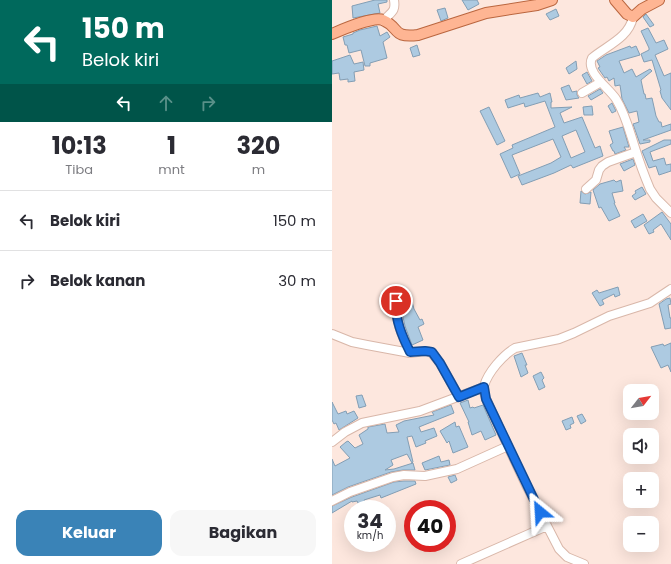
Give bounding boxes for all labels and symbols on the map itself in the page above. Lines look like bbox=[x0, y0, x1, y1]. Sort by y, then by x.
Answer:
pin bbox=[379, 284, 413, 318]
north arrow bbox=[623, 384, 659, 420]
position arrow bbox=[519, 491, 561, 533]
speed limit sign: 40 bbox=[404, 500, 456, 552]

